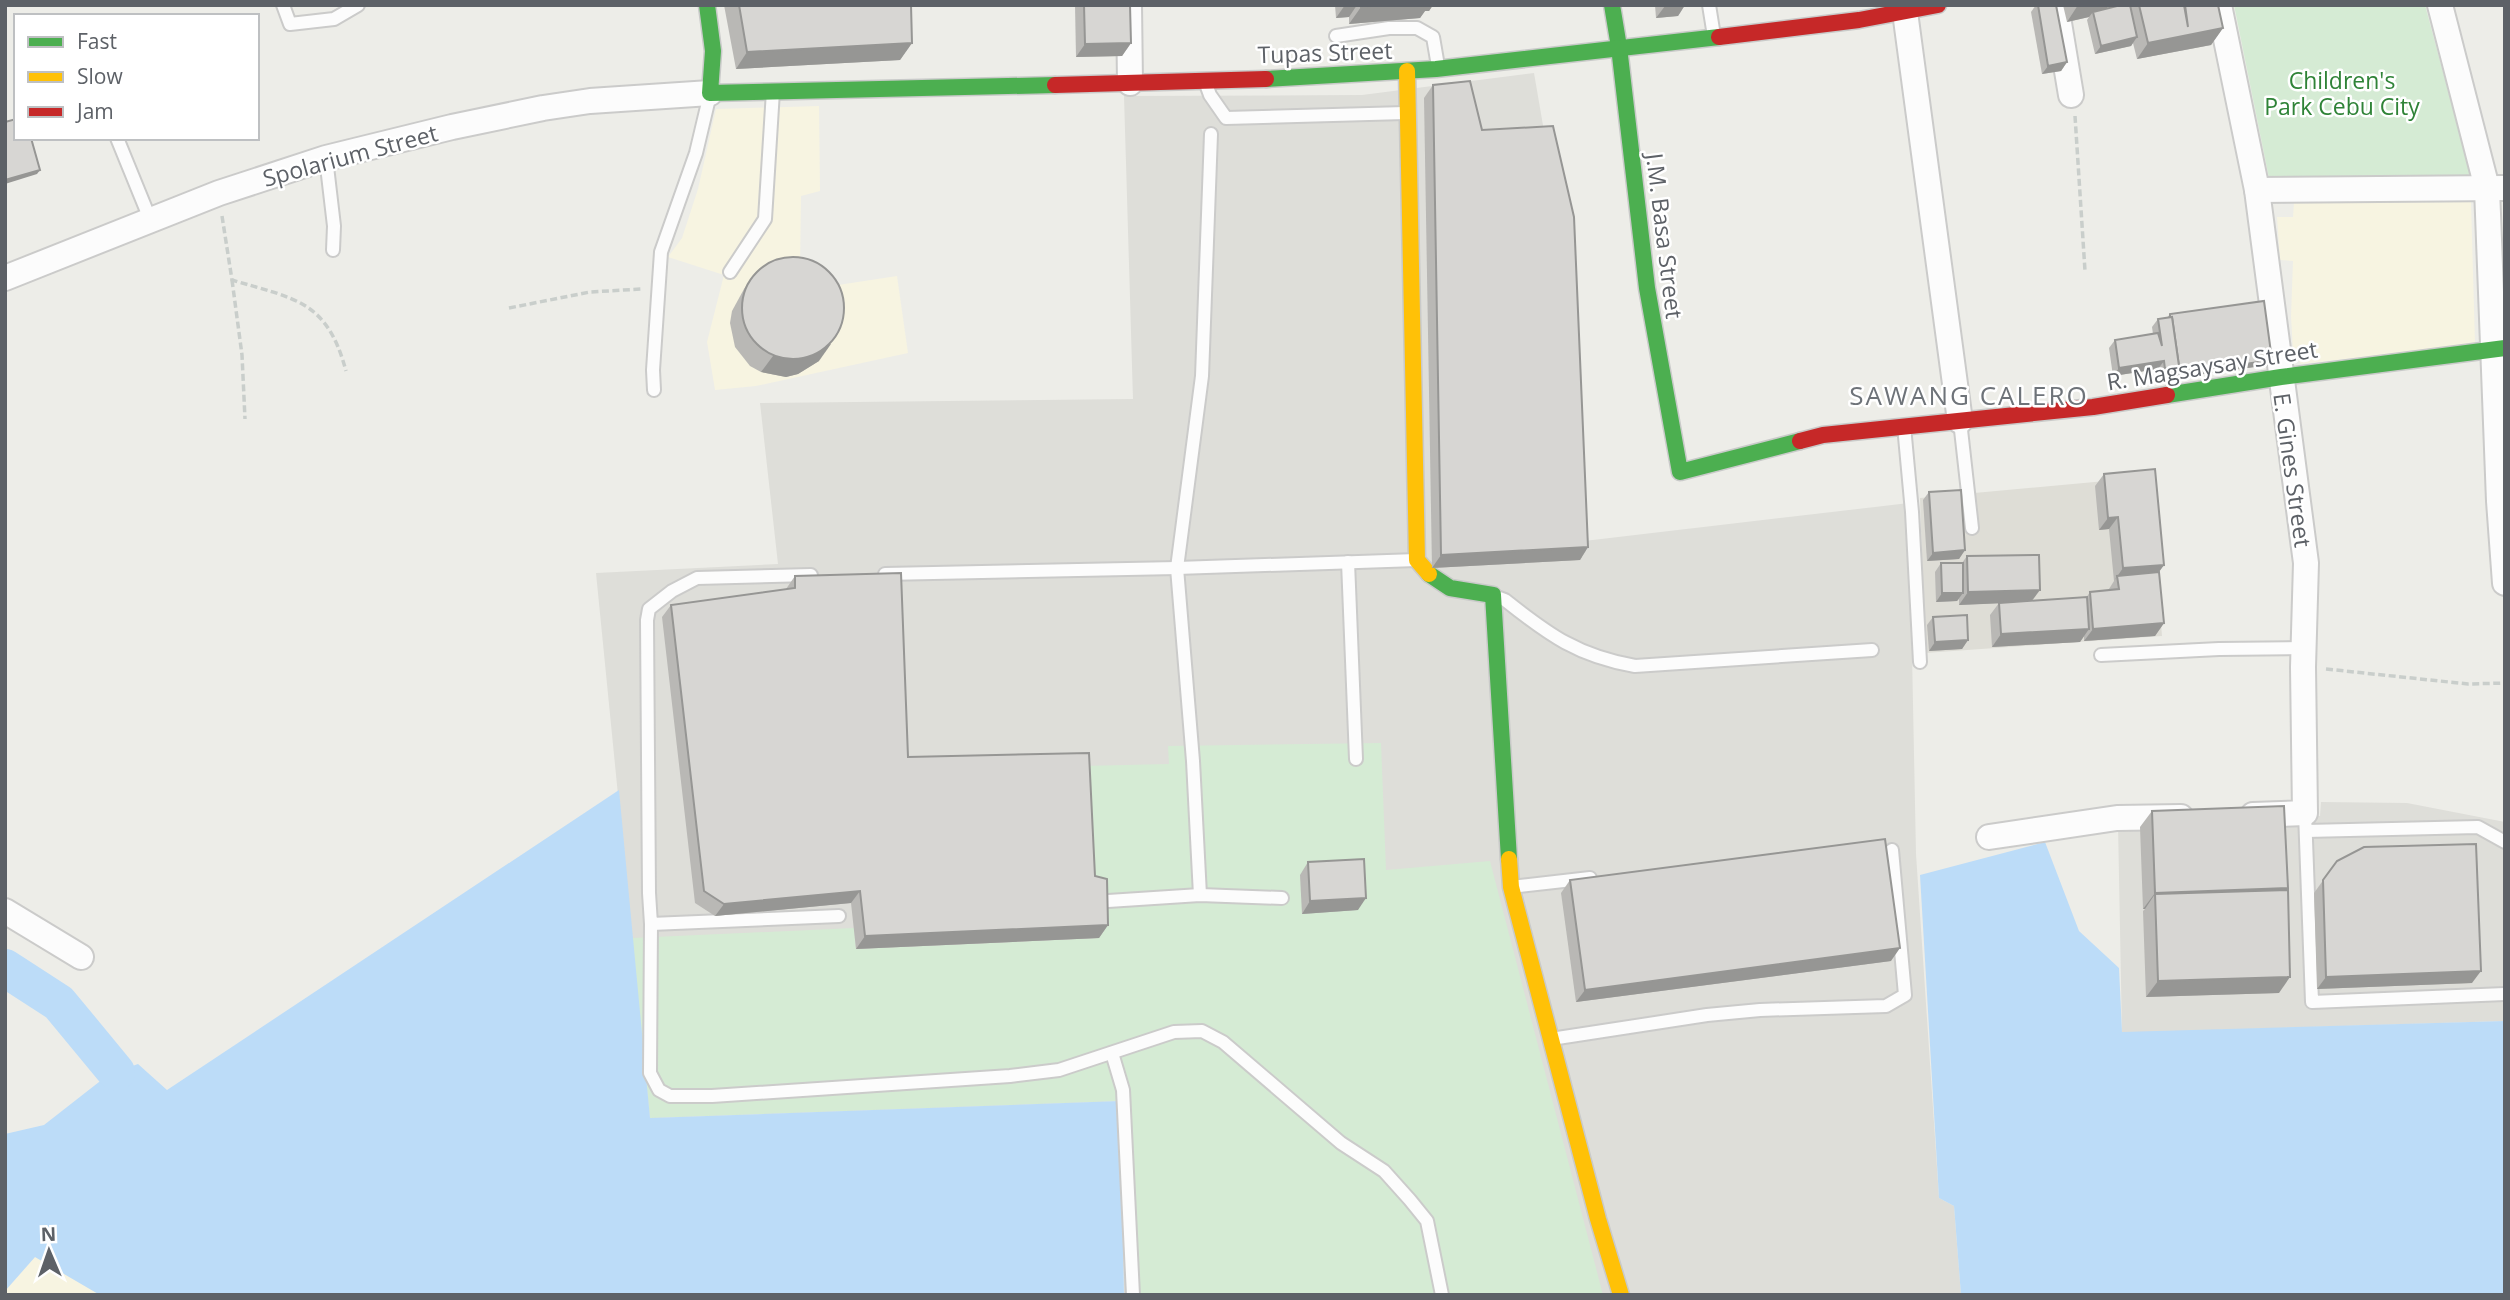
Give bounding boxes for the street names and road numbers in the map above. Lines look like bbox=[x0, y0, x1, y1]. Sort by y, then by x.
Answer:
street label: Tupas Street bbox=[1257, 34, 1393, 70]
street label: Spolarium Street bbox=[259, 116, 441, 194]
street label: J.M. Basa Street bbox=[1639, 149, 1691, 321]
street label: R. Magsaysay Street bbox=[2104, 333, 2320, 397]
street label: E. Gines Street bbox=[2266, 391, 2320, 549]

